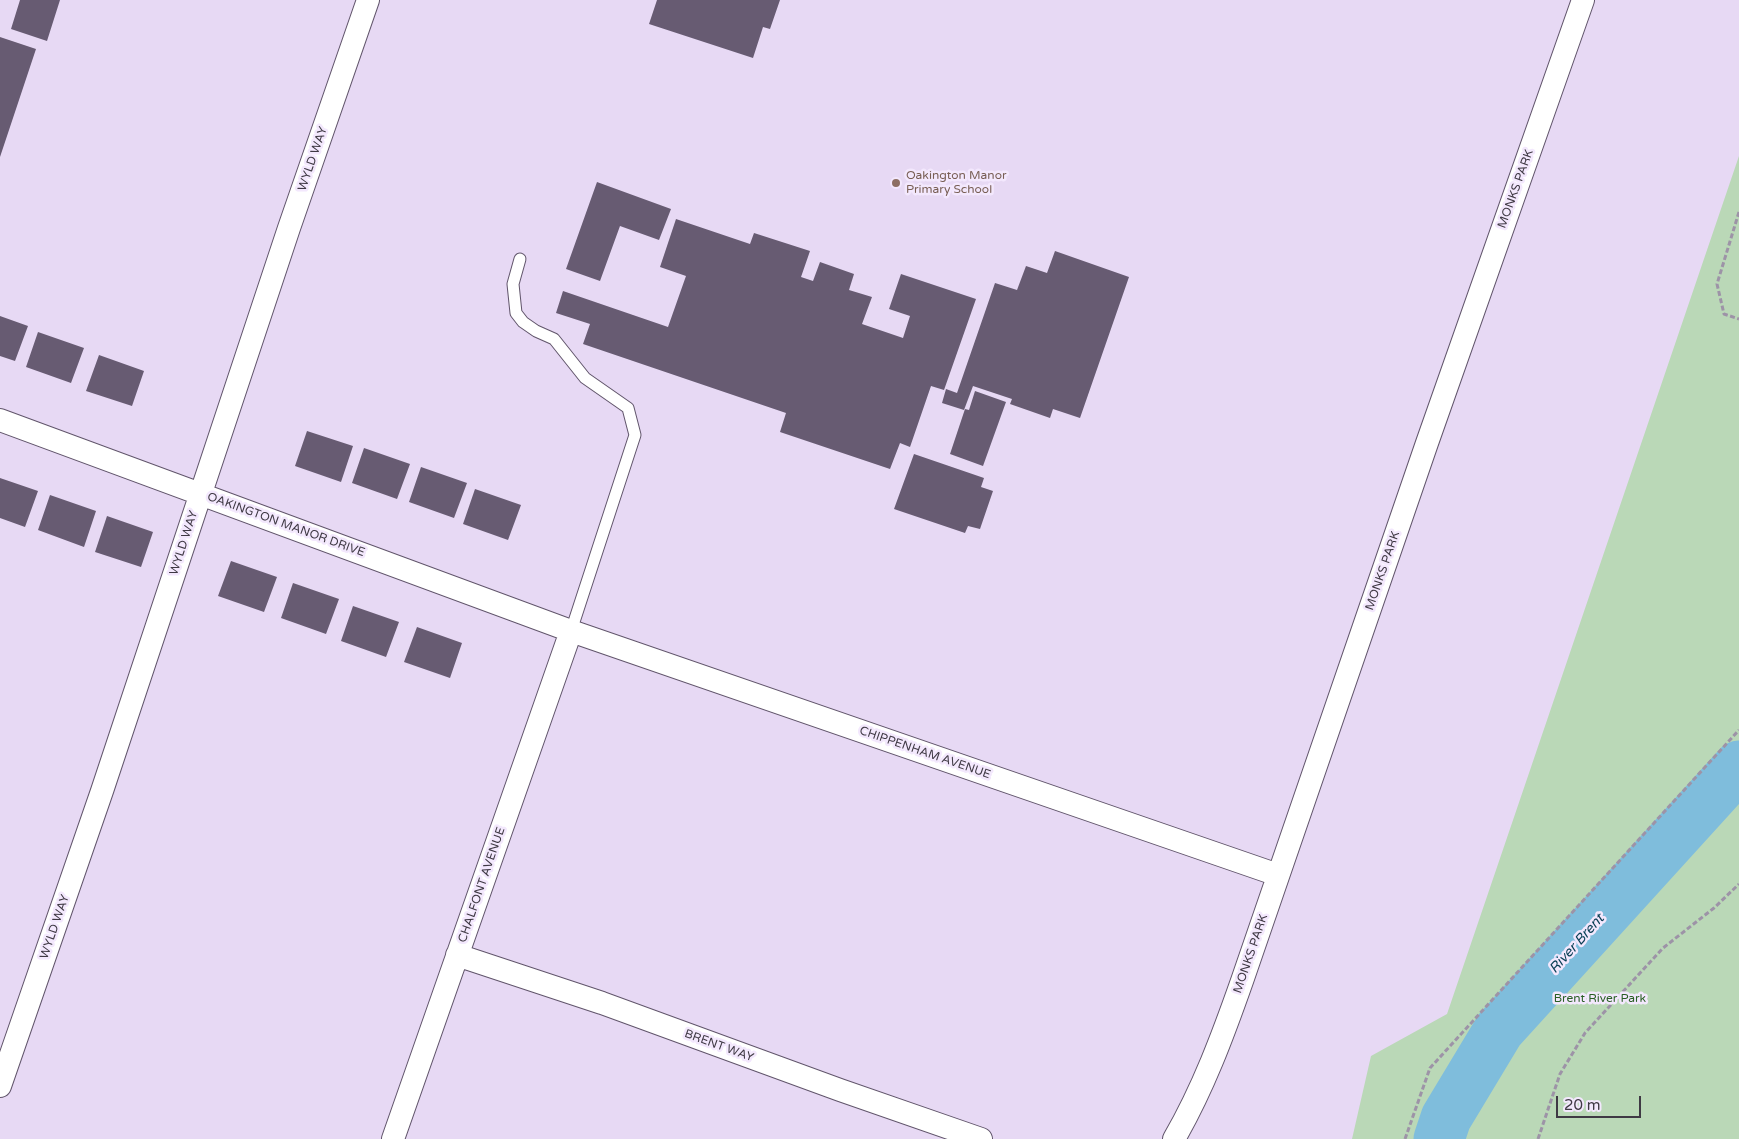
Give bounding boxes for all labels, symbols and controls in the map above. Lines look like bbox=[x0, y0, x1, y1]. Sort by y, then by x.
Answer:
street label: WYLD WAY bbox=[295, 125, 331, 193]
street label: MONKS PARK bbox=[1495, 148, 1537, 230]
place label: Oakington Manor Primary School bbox=[906, 169, 1007, 197]
marker: Oakington Manor Primary School bbox=[890, 177, 902, 189]
street label: OAKINGTON MANOR DRIVE bbox=[205, 490, 367, 560]
street label: WYLD WAY bbox=[167, 509, 201, 577]
street label: MONKS PARK bbox=[1363, 530, 1403, 612]
street label: CHIPPENHAM AVENUE bbox=[858, 724, 992, 782]
street label: CHALFONT AVENUE bbox=[456, 825, 508, 945]
street label: WYLD WAY bbox=[37, 893, 73, 961]
water label: River Brent bbox=[1546, 911, 1608, 977]
street label: MONKS PARK bbox=[1231, 913, 1271, 995]
park label: Brent River Park bbox=[1554, 992, 1646, 1006]
street label: BRENT WAY bbox=[682, 1027, 756, 1065]
scale bar bbox=[1559, 1086, 1644, 1118]
text: 20 m bbox=[1564, 1096, 1601, 1114]

